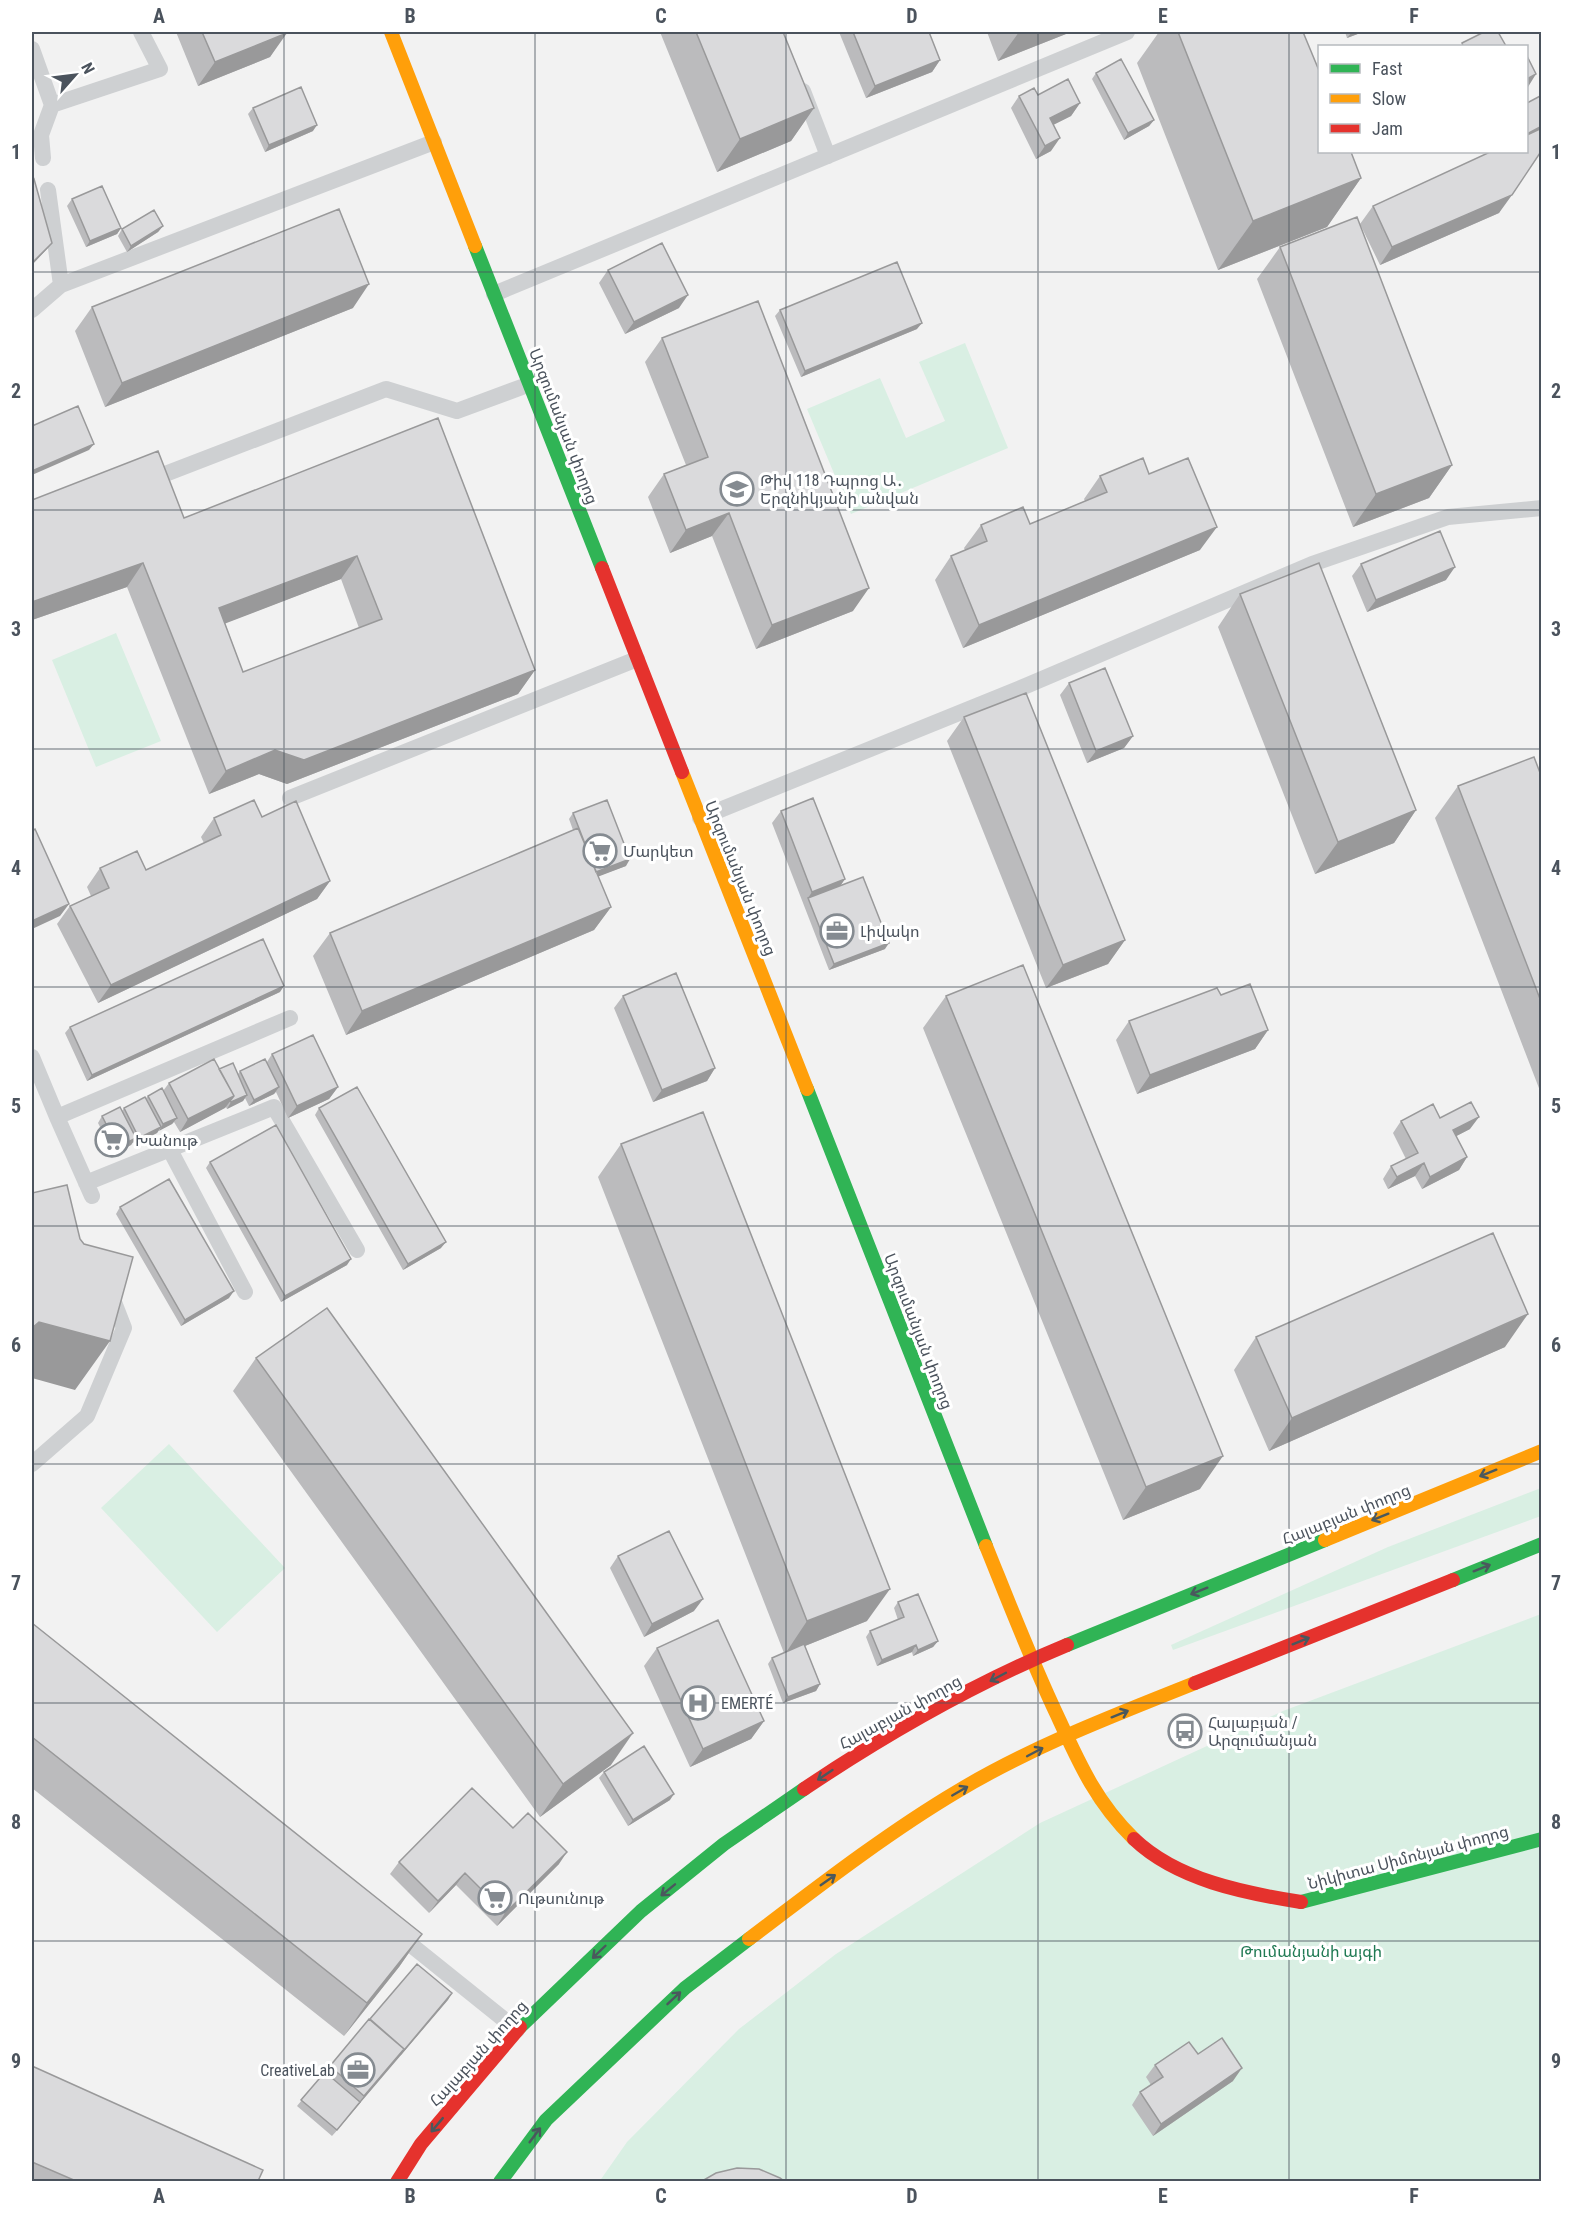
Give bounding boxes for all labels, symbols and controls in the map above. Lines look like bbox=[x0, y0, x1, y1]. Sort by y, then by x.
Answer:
text: A bbox=[153, 4, 165, 28]
text: B bbox=[404, 4, 416, 28]
text: C bbox=[655, 4, 667, 28]
text: D bbox=[906, 4, 918, 28]
text: E bbox=[1158, 4, 1168, 28]
text: F bbox=[1409, 4, 1419, 28]
north arrow bbox=[45, 45, 105, 105]
legend bbox=[1318, 45, 1528, 153]
text: Fast bbox=[1372, 58, 1403, 79]
text: N bbox=[77, 59, 98, 77]
text: Slow bbox=[1372, 88, 1407, 109]
text: Jam bbox=[1372, 118, 1403, 139]
text: 1 bbox=[11, 140, 21, 164]
text: 1 bbox=[1551, 140, 1561, 164]
street label: Արզումանյան փողոց bbox=[525, 346, 602, 507]
text: 2 bbox=[11, 379, 21, 403]
text: 2 bbox=[1551, 379, 1561, 403]
school or university icon: Թիվ 118 Դպրոց Ա․ Երզնիկյանի անվան bbox=[719, 471, 755, 507]
place label: Թիվ 118 Դպրոց Ա․ Երզնիկյանի անվան bbox=[760, 471, 919, 508]
text: 3 bbox=[11, 617, 21, 641]
text: 3 bbox=[1551, 617, 1561, 641]
street label: Արզումանյան փողոց bbox=[701, 798, 780, 958]
supermarket icon: Մարկետ bbox=[582, 833, 618, 869]
place label: Մարկետ bbox=[623, 842, 694, 861]
text: 4 bbox=[11, 856, 21, 880]
text: 4 bbox=[1551, 856, 1561, 880]
office icon: Լիվակո bbox=[819, 913, 855, 949]
place label: Լիվակո bbox=[860, 922, 920, 941]
text: 5 bbox=[11, 1094, 21, 1118]
text: 5 bbox=[1551, 1094, 1561, 1118]
supermarket icon: Խանութ bbox=[94, 1122, 130, 1158]
place label: Խանութ bbox=[135, 1131, 198, 1150]
street label: Արզումանյան փողոց bbox=[880, 1251, 957, 1412]
text: 6 bbox=[11, 1333, 21, 1357]
text: 6 bbox=[1551, 1333, 1561, 1357]
one-way arrow bbox=[1479, 1468, 1497, 1479]
street label: Հալաբյան փողոց bbox=[1279, 1480, 1413, 1549]
one-way arrow bbox=[1371, 1512, 1389, 1523]
one-way arrow bbox=[1472, 1562, 1491, 1573]
text: 7 bbox=[11, 1571, 21, 1595]
text: 7 bbox=[1551, 1571, 1561, 1595]
one-way arrow bbox=[1190, 1586, 1209, 1597]
one-way arrow bbox=[1291, 1635, 1310, 1646]
street label: Հալաբյան փողոց bbox=[836, 1671, 965, 1754]
one-way arrow bbox=[990, 1672, 1008, 1683]
hospital icon: EMERTÉ bbox=[680, 1685, 716, 1721]
place label: EMERTÉ bbox=[721, 1694, 773, 1713]
one-way arrow bbox=[1110, 1708, 1129, 1719]
bus stop icon: Հալաբյան / Արզումանյան bbox=[1167, 1713, 1203, 1749]
place label: Հալաբյան / Արզումանյան bbox=[1208, 1713, 1317, 1750]
one-way arrow bbox=[1026, 1746, 1043, 1758]
one-way arrow bbox=[817, 1769, 834, 1781]
one-way arrow bbox=[951, 1784, 968, 1796]
text: 8 bbox=[11, 1810, 21, 1834]
text: 8 bbox=[1551, 1810, 1561, 1834]
street label: Նիկիտա Սիմոնյան փողոց bbox=[1306, 1822, 1511, 1893]
one-way arrow bbox=[820, 1874, 836, 1886]
supermarket icon: Ութսունութ bbox=[477, 1880, 513, 1916]
one-way arrow bbox=[660, 1883, 676, 1896]
place label: Ութսունութ bbox=[518, 1889, 605, 1908]
park label: Թումանյանի այգի bbox=[1240, 1942, 1382, 1961]
one-way arrow bbox=[591, 1944, 606, 1959]
one-way arrow bbox=[666, 1992, 681, 2006]
street label: Հալաբյան փողոց bbox=[426, 1996, 531, 2110]
text: 9 bbox=[11, 2049, 21, 2073]
text: 9 bbox=[1551, 2049, 1561, 2073]
office icon: CreativeLab bbox=[340, 2052, 376, 2088]
place label: CreativeLab bbox=[260, 2061, 335, 2080]
one-way arrow bbox=[430, 2117, 444, 2132]
one-way arrow bbox=[529, 2127, 541, 2143]
text: A bbox=[153, 2184, 165, 2208]
text: B bbox=[404, 2184, 416, 2208]
text: C bbox=[655, 2184, 667, 2208]
text: D bbox=[906, 2184, 918, 2208]
text: E bbox=[1158, 2184, 1168, 2208]
text: F bbox=[1409, 2184, 1419, 2208]

